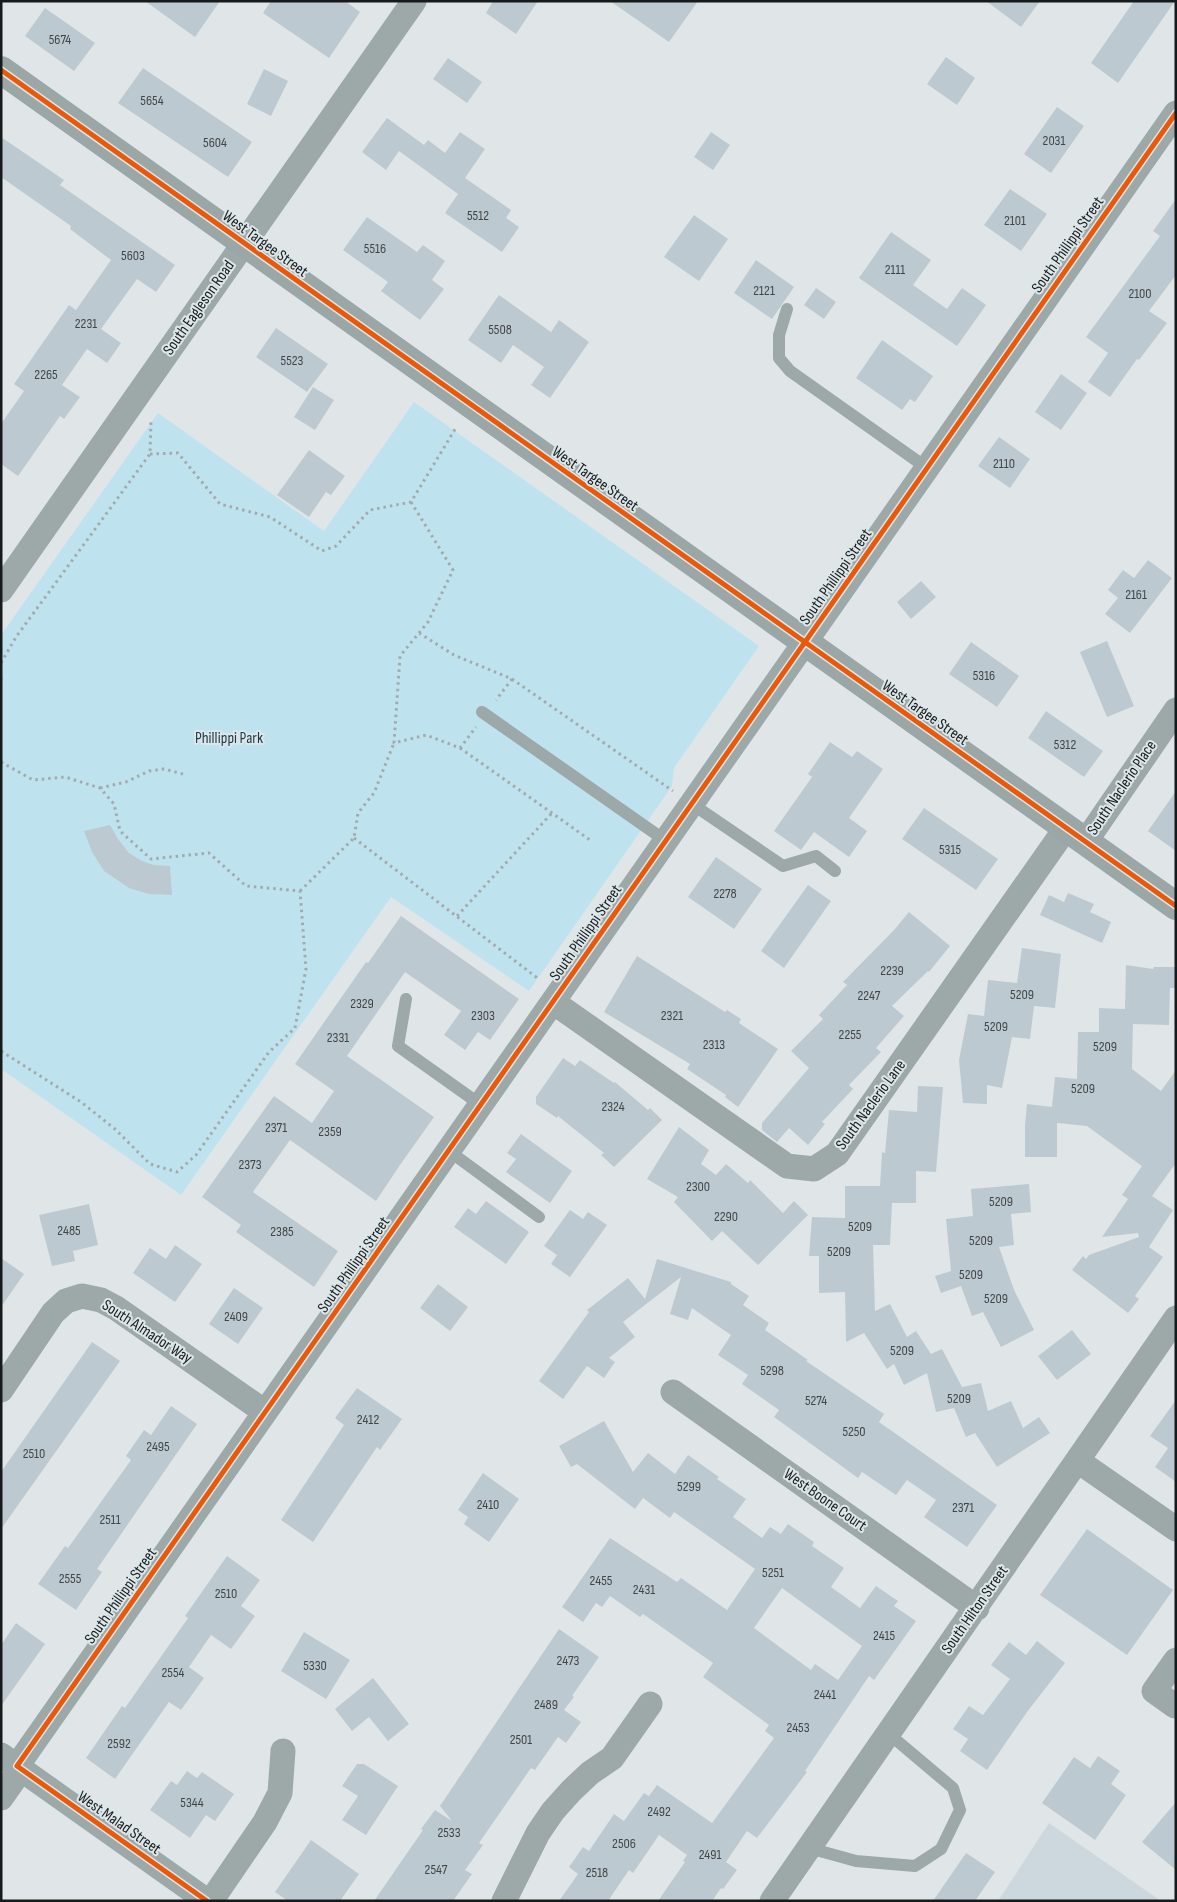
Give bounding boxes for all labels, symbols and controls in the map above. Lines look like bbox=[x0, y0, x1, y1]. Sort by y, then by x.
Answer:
house number: 5674 bbox=[49, 31, 71, 48]
house number: 5654 bbox=[140, 92, 164, 109]
house number: 2031 bbox=[1043, 132, 1065, 149]
house number: 5604 bbox=[203, 134, 227, 151]
street label: South Phillippi Street bbox=[1028, 193, 1108, 297]
street label: West Targee Street bbox=[219, 207, 312, 281]
house number: 5512 bbox=[467, 207, 489, 224]
house number: 2101 bbox=[1004, 212, 1026, 229]
house number: 5516 bbox=[364, 240, 386, 257]
house number: 5603 bbox=[121, 247, 145, 264]
street label: South Eagleson Road bbox=[159, 257, 239, 359]
house number: 2111 bbox=[885, 261, 905, 278]
house number: 2121 bbox=[753, 282, 775, 299]
house number: 2100 bbox=[1128, 285, 1152, 302]
house number: 2231 bbox=[75, 315, 97, 332]
house number: 5508 bbox=[488, 321, 512, 338]
house number: 5523 bbox=[281, 352, 304, 369]
house number: 2265 bbox=[34, 366, 58, 383]
street label: West Targee Street bbox=[548, 442, 642, 516]
house number: 2110 bbox=[993, 455, 1015, 472]
street label: South Phillippi Street bbox=[796, 525, 876, 629]
house number: 2161 bbox=[1125, 586, 1147, 603]
house number: 5316 bbox=[973, 667, 995, 684]
street label: West Targee Street bbox=[878, 676, 972, 750]
park label: Phillippi Park bbox=[195, 729, 263, 748]
house number: 5312 bbox=[1054, 736, 1076, 753]
street label: South Naclerio Place bbox=[1083, 737, 1161, 839]
house number: 5315 bbox=[939, 841, 961, 858]
street label: South Phillippi Street bbox=[546, 881, 626, 985]
house number: 2278 bbox=[713, 885, 737, 902]
house number: 2239 bbox=[880, 962, 904, 979]
house number: 5209 bbox=[1010, 986, 1034, 1003]
house number: 2247 bbox=[858, 987, 881, 1004]
house number: 2329 bbox=[350, 995, 374, 1012]
house number: 2303 bbox=[471, 1007, 495, 1024]
house number: 2321 bbox=[661, 1007, 683, 1024]
house number: 5209 bbox=[984, 1018, 1008, 1035]
house number: 2255 bbox=[839, 1026, 862, 1043]
house number: 2331 bbox=[327, 1029, 349, 1046]
house number: 2313 bbox=[703, 1036, 725, 1053]
house number: 5209 bbox=[1093, 1038, 1117, 1055]
street label: South Naclerio Lane bbox=[832, 1056, 910, 1154]
house number: 5209 bbox=[1071, 1080, 1095, 1097]
house number: 2324 bbox=[601, 1098, 625, 1115]
house number: 2371 bbox=[265, 1119, 287, 1136]
house number: 2359 bbox=[318, 1123, 342, 1140]
house number: 2373 bbox=[238, 1156, 262, 1173]
house number: 2300 bbox=[686, 1178, 710, 1195]
house number: 5209 bbox=[989, 1193, 1013, 1210]
house number: 2290 bbox=[714, 1208, 738, 1225]
street label: South Phillippi Street bbox=[314, 1213, 394, 1317]
house number: 5209 bbox=[848, 1218, 872, 1235]
house number: 2485 bbox=[57, 1222, 81, 1239]
house number: 2385 bbox=[270, 1223, 294, 1240]
house number: 5209 bbox=[969, 1232, 993, 1249]
house number: 5209 bbox=[827, 1243, 851, 1260]
house number: 5209 bbox=[959, 1266, 983, 1283]
house number: 5209 bbox=[984, 1290, 1008, 1307]
street label: South Almador Way bbox=[98, 1296, 196, 1368]
house number: 2409 bbox=[224, 1308, 248, 1325]
house number: 5209 bbox=[890, 1342, 914, 1359]
house number: 5298 bbox=[760, 1362, 784, 1379]
house number: 5209 bbox=[947, 1390, 971, 1407]
house number: 5274 bbox=[805, 1392, 827, 1409]
house number: 2412 bbox=[357, 1411, 379, 1428]
house number: 5250 bbox=[842, 1423, 866, 1440]
house number: 2495 bbox=[146, 1438, 170, 1455]
house number: 2510 bbox=[23, 1445, 45, 1462]
street label: West Boone Court bbox=[780, 1465, 870, 1536]
house number: 5299 bbox=[677, 1478, 701, 1495]
house number: 2410 bbox=[477, 1496, 499, 1513]
house number: 2371 bbox=[952, 1499, 974, 1516]
house number: 2511 bbox=[99, 1511, 121, 1528]
street label: South Phillippi Street bbox=[81, 1544, 161, 1648]
street label: South Hilton Street bbox=[938, 1562, 1012, 1658]
house number: 5251 bbox=[762, 1564, 784, 1581]
house number: 2555 bbox=[59, 1570, 82, 1587]
house number: 2455 bbox=[590, 1572, 613, 1589]
house number: 2431 bbox=[633, 1581, 655, 1598]
house number: 2510 bbox=[215, 1585, 237, 1602]
house number: 2415 bbox=[873, 1627, 895, 1644]
house number: 2473 bbox=[557, 1652, 580, 1669]
house number: 5330 bbox=[303, 1657, 327, 1674]
house number: 2554 bbox=[162, 1664, 185, 1681]
house number: 2441 bbox=[814, 1686, 836, 1703]
house number: 2489 bbox=[534, 1696, 558, 1713]
house number: 2453 bbox=[786, 1719, 810, 1736]
house number: 2501 bbox=[510, 1731, 532, 1748]
house number: 2592 bbox=[107, 1735, 131, 1752]
street label: West Malad Street bbox=[74, 1787, 164, 1859]
house number: 5344 bbox=[180, 1794, 204, 1811]
house number: 2492 bbox=[647, 1803, 671, 1820]
house number: 2533 bbox=[437, 1824, 461, 1841]
house number: 2506 bbox=[612, 1835, 636, 1852]
house number: 2491 bbox=[699, 1846, 721, 1863]
house number: 2547 bbox=[425, 1861, 448, 1878]
house number: 2518 bbox=[586, 1864, 608, 1881]

